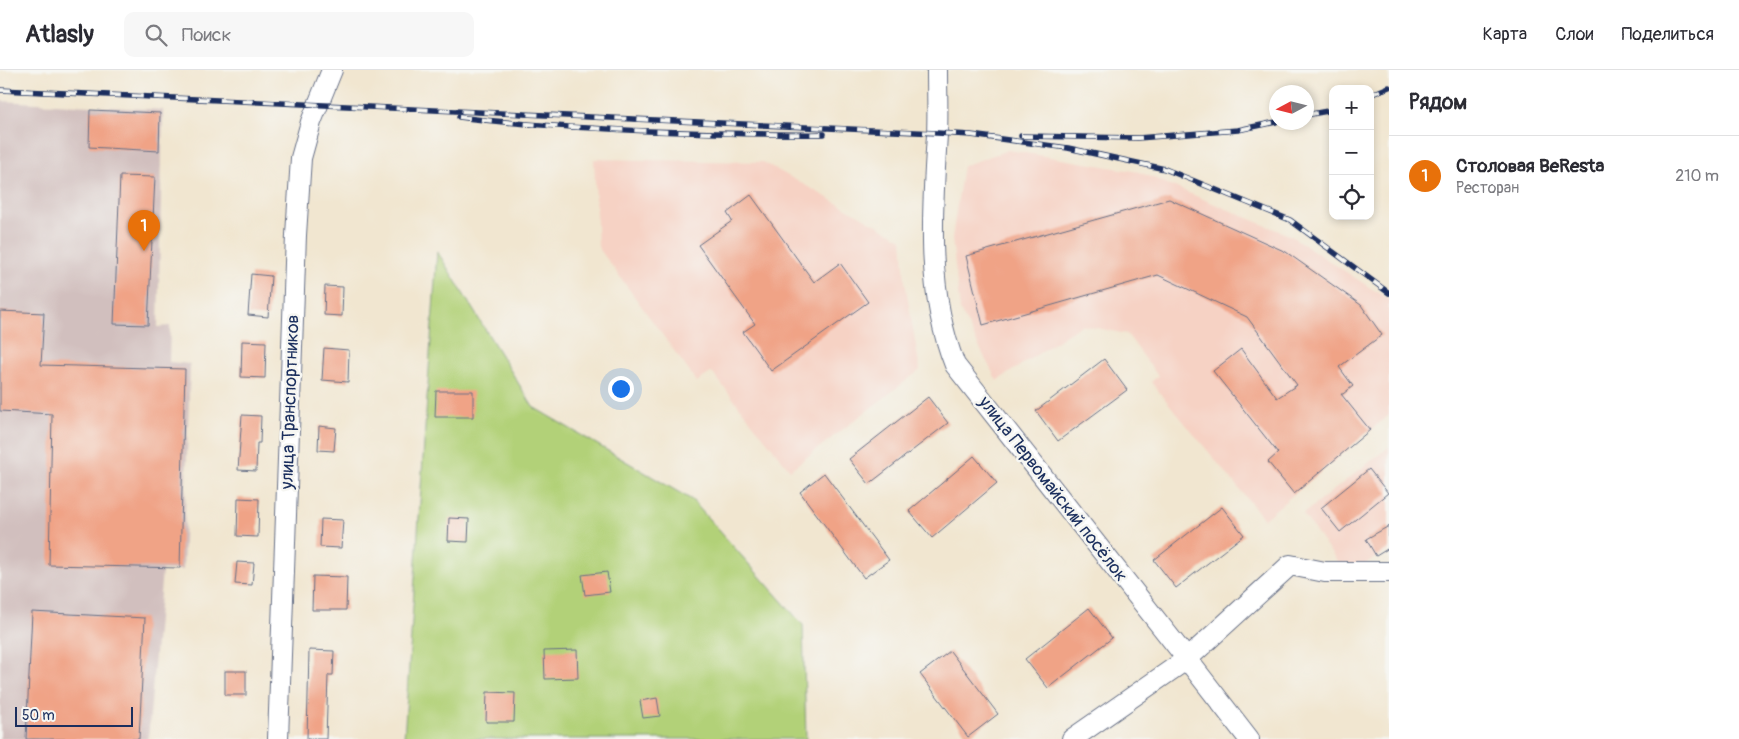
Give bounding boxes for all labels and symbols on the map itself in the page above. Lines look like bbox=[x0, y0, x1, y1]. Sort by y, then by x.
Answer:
north arrow bbox=[1269, 85, 1314, 130]
pin: 1 bbox=[128, 210, 160, 251]
street label: улица Транспортников bbox=[275, 314, 305, 491]
your location bbox=[608, 376, 634, 402]
street label: улица Первомайский посёлок bbox=[973, 391, 1133, 586]
scale bar bbox=[15, 704, 132, 727]

